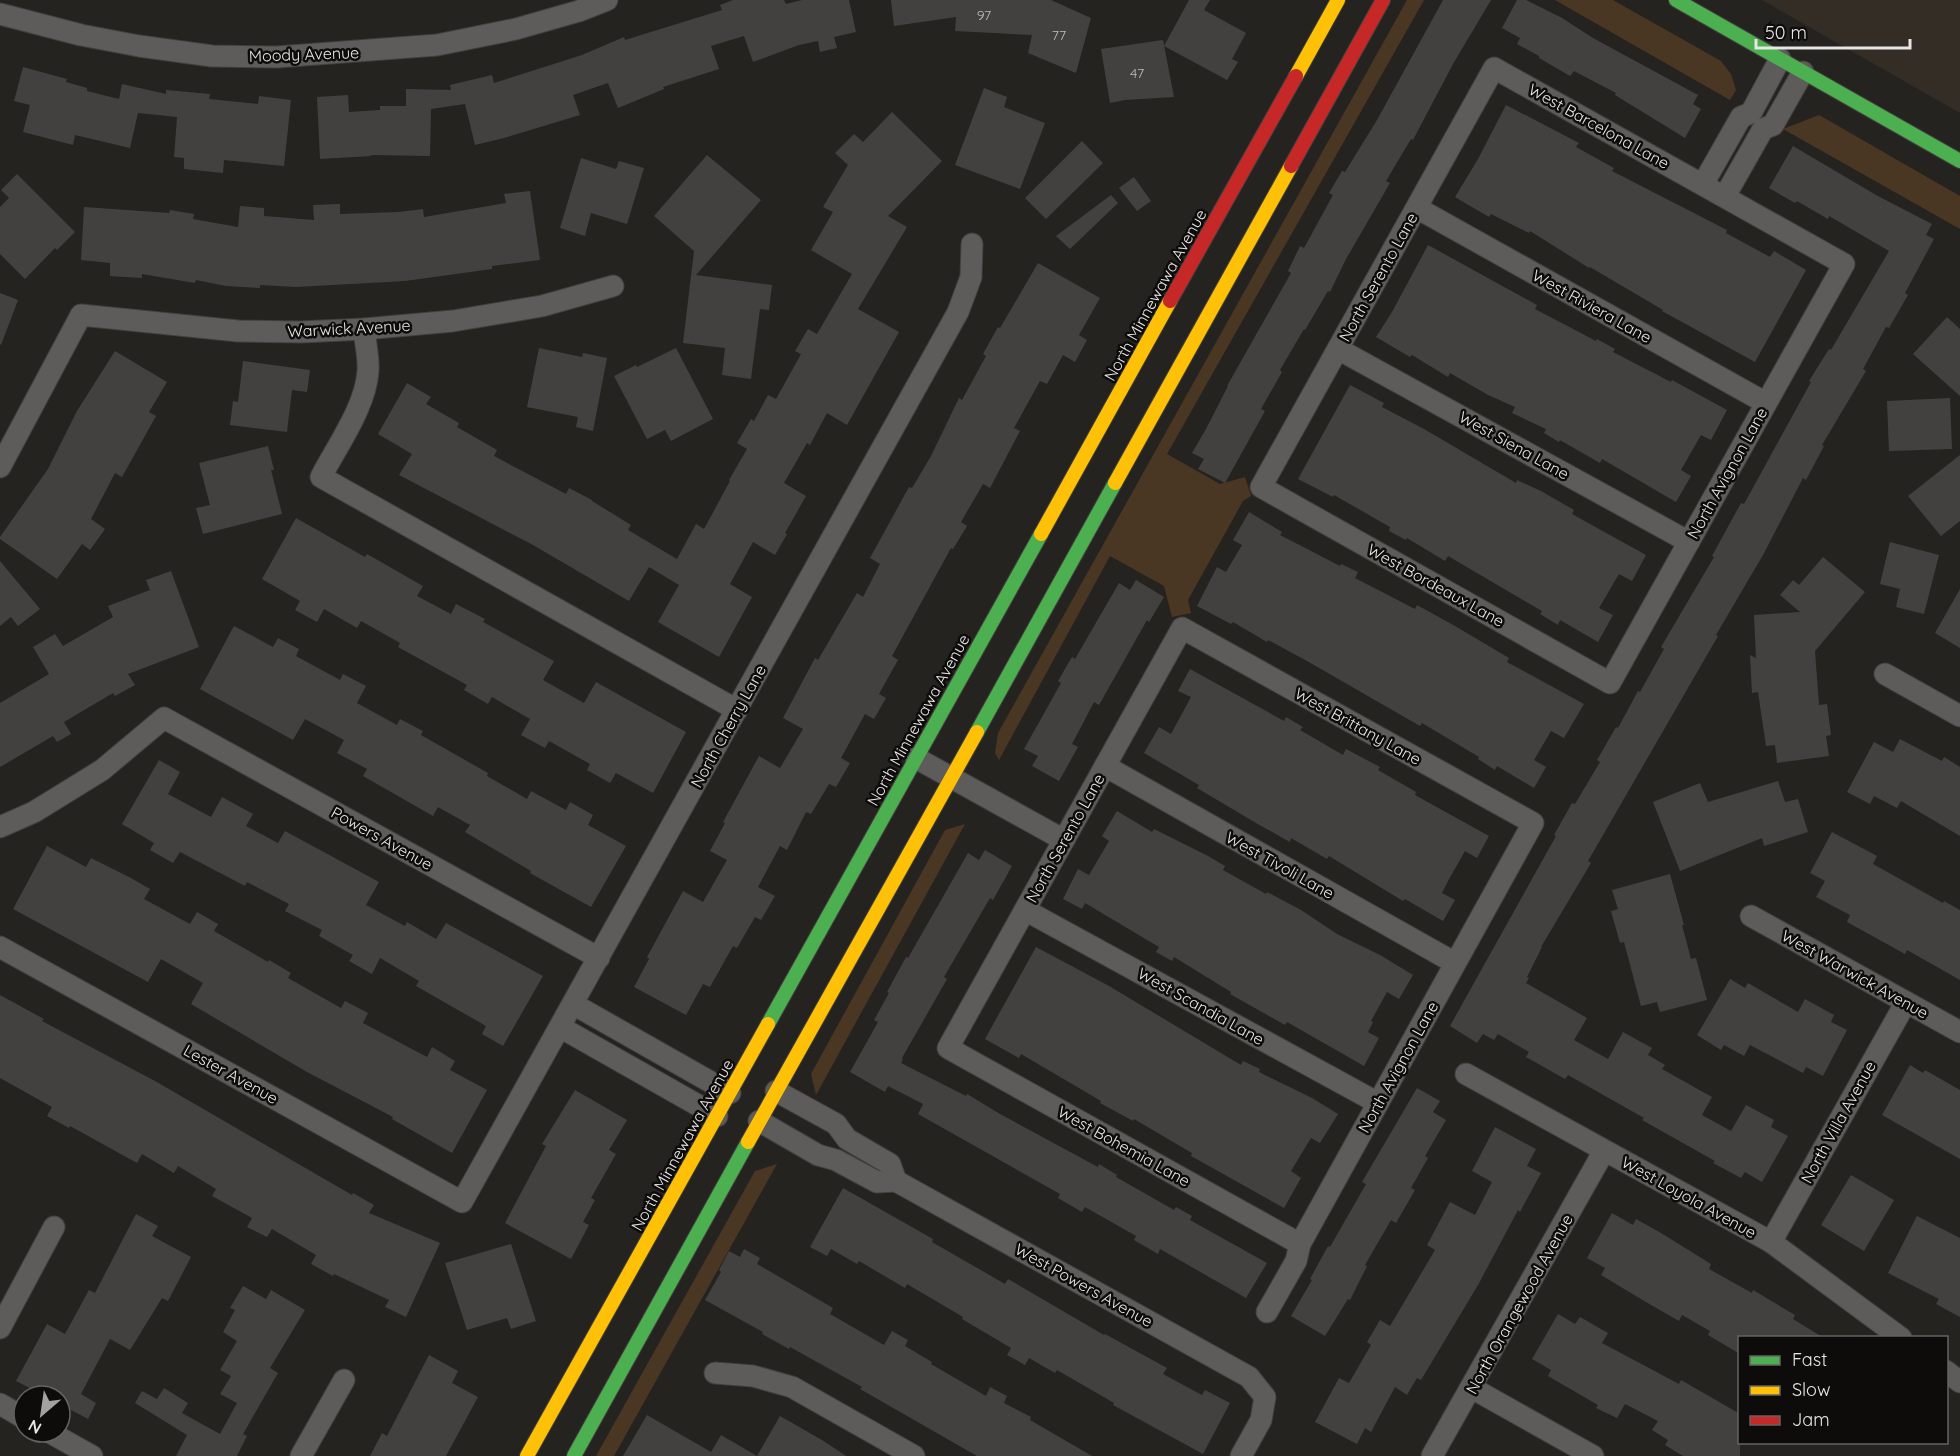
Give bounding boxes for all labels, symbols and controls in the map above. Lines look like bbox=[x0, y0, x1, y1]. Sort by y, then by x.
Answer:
house number: 97 bbox=[977, 6, 991, 24]
scale bar bbox=[1756, 12, 1910, 50]
text: 50 m bbox=[1765, 21, 1807, 44]
house number: 77 bbox=[1052, 26, 1066, 44]
street label: Moody Avenue bbox=[248, 42, 360, 66]
house number: 47 bbox=[1130, 64, 1144, 82]
street label: West Barcelona Lane bbox=[1525, 79, 1673, 173]
street label: North Minnewawa Avenue bbox=[1099, 206, 1211, 384]
street label: North Serento Lane bbox=[1334, 209, 1422, 345]
street label: West Riviera Lane bbox=[1529, 265, 1655, 347]
street label: Warwick Avenue bbox=[287, 315, 411, 341]
street label: North Avignon Lane bbox=[1683, 404, 1771, 542]
street label: West Siena Lane bbox=[1455, 406, 1573, 484]
street label: West Bordeaux Lane bbox=[1364, 539, 1508, 631]
street label: North Minnewawa Avenue bbox=[862, 631, 974, 809]
street label: North Cherry Lane bbox=[686, 661, 770, 791]
street label: West Brittany Lane bbox=[1291, 683, 1425, 769]
street label: North Serento Lane bbox=[1021, 770, 1109, 906]
street label: Powers Avenue bbox=[328, 802, 436, 874]
street label: West Tivoli Lane bbox=[1222, 827, 1338, 903]
street label: West Warwick Avenue bbox=[1778, 925, 1932, 1023]
street label: West Scandia Lane bbox=[1134, 963, 1268, 1049]
street label: North Avignon Lane bbox=[1354, 998, 1442, 1136]
street label: Lester Avenue bbox=[180, 1040, 282, 1108]
street label: North Minnewawa Avenue bbox=[626, 1056, 738, 1234]
street label: North Villa Avenue bbox=[1796, 1057, 1880, 1187]
street label: West Bohemia Lane bbox=[1054, 1101, 1194, 1191]
street label: West Loyola Avenue bbox=[1618, 1152, 1760, 1242]
street label: North Orangewood Avenue bbox=[1461, 1211, 1577, 1397]
street label: West Powers Avenue bbox=[1012, 1239, 1156, 1331]
legend bbox=[1738, 1336, 1948, 1444]
text: Fast bbox=[1792, 1348, 1827, 1371]
text: Slow bbox=[1792, 1378, 1830, 1401]
north arrow bbox=[12, 1384, 72, 1444]
text: Jam bbox=[1792, 1408, 1830, 1431]
text: N bbox=[25, 1416, 45, 1439]

